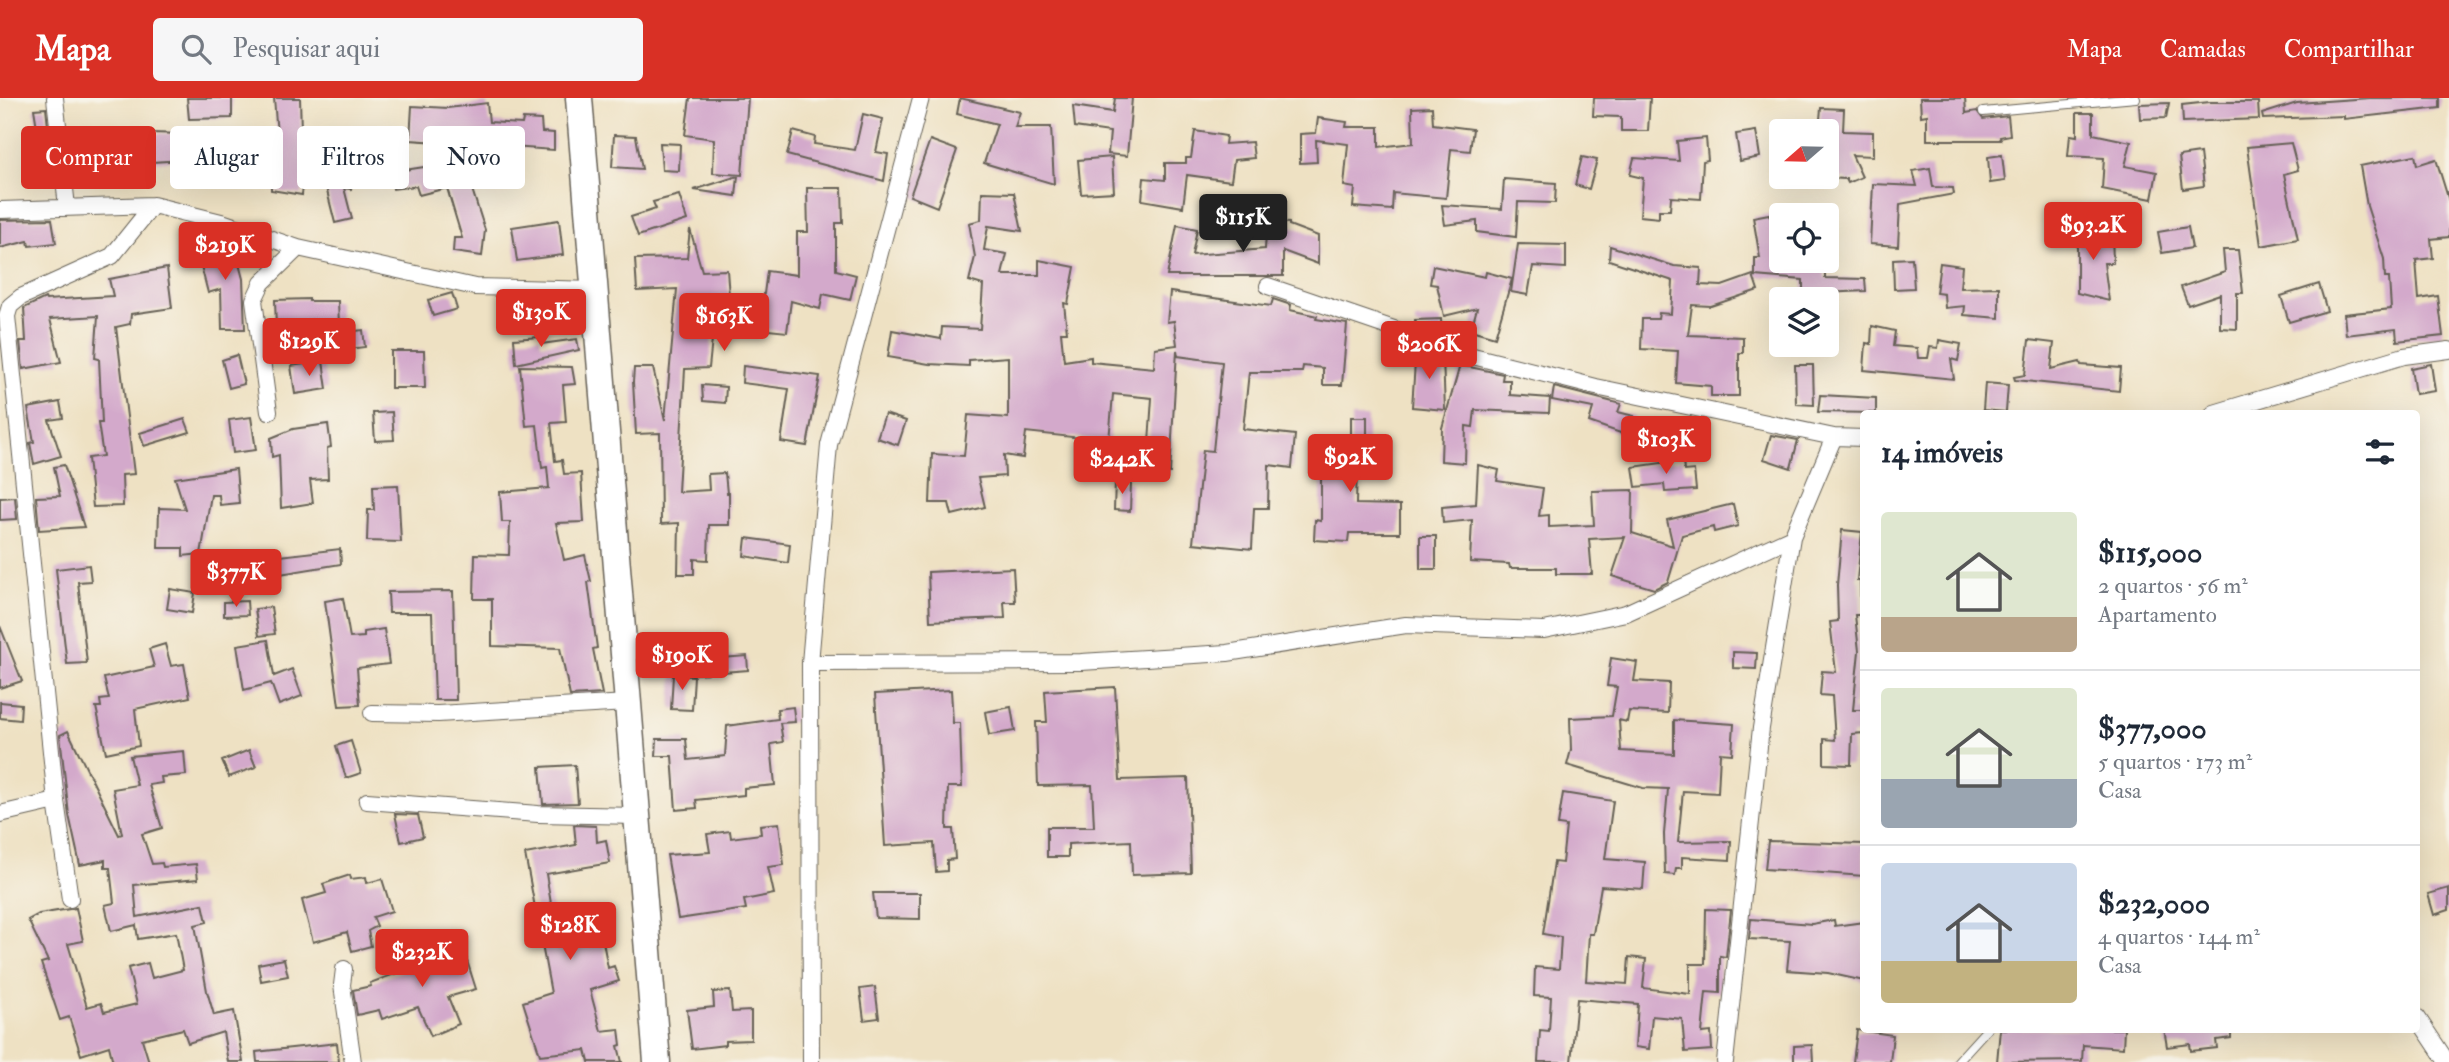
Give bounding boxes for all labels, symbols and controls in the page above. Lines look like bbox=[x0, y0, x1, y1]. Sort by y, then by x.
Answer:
search box bbox=[153, 18, 643, 81]
text: Mapa bbox=[35, 29, 111, 70]
icon: search bbox=[177, 30, 215, 68]
text: Pesquisar aqui bbox=[233, 33, 380, 65]
text: Mapa bbox=[2067, 34, 2122, 65]
text: Camadas bbox=[2160, 34, 2246, 65]
text: Compartilhar bbox=[2284, 34, 2414, 65]
north arrow bbox=[1769, 119, 1839, 189]
map controls bbox=[1769, 119, 1839, 357]
chip: Comprar bbox=[21, 126, 156, 189]
chip: Alugar bbox=[170, 126, 283, 189]
chip: Filtros bbox=[297, 126, 409, 189]
chip: Novo bbox=[423, 126, 525, 189]
pin: $115K bbox=[1194, 194, 1292, 254]
text: $115K bbox=[1215, 202, 1271, 231]
pin: $93.2K bbox=[2036, 202, 2150, 262]
button: locate bbox=[1769, 203, 1839, 273]
text: $93.2K bbox=[2060, 210, 2126, 239]
pin: $219K bbox=[176, 222, 274, 282]
text: $219K bbox=[195, 230, 255, 259]
button: layers bbox=[1769, 287, 1839, 357]
pin: $130K bbox=[492, 289, 590, 349]
pin: $163K bbox=[675, 294, 773, 353]
text: $130K bbox=[512, 297, 570, 326]
text: $163K bbox=[695, 301, 753, 330]
pin: $129K bbox=[260, 318, 358, 378]
pin: $206K bbox=[1380, 322, 1478, 381]
text: $129K bbox=[279, 326, 339, 355]
text: $206K bbox=[1397, 329, 1461, 358]
pin: $103K bbox=[1617, 416, 1715, 476]
text: $103K bbox=[1637, 424, 1695, 453]
icon: filters bbox=[2361, 433, 2399, 471]
pin: $92K bbox=[1309, 434, 1391, 494]
text: 14 imóveis bbox=[1881, 434, 2003, 471]
pin: $242K bbox=[1073, 436, 1171, 496]
text: $92K bbox=[1324, 442, 1376, 471]
text: $242K bbox=[1090, 444, 1154, 473]
text: $115,000 bbox=[2098, 534, 2202, 571]
icon: home bbox=[1937, 540, 2021, 624]
pin: $377K bbox=[187, 550, 285, 609]
text: $377K bbox=[206, 557, 266, 586]
text: 2 quartos · 56 m² bbox=[2098, 571, 2248, 600]
text: Apartamento bbox=[2098, 600, 2217, 629]
pin: $190K bbox=[633, 632, 731, 692]
text: $190K bbox=[652, 640, 712, 669]
text: $377,000 bbox=[2098, 710, 2207, 747]
icon: home bbox=[1937, 716, 2021, 800]
text: 5 quartos · 173 m² bbox=[2098, 747, 2252, 776]
text: Casa bbox=[2098, 776, 2142, 805]
text: $232,000 bbox=[2098, 885, 2210, 922]
icon: home bbox=[1937, 891, 2021, 975]
pin: $128K bbox=[521, 902, 619, 962]
text: $128K bbox=[540, 910, 600, 939]
text: 4 quartos · 144 m² bbox=[2098, 922, 2260, 951]
pin: $232K bbox=[373, 930, 471, 989]
text: $232K bbox=[391, 937, 453, 966]
text: Casa bbox=[2098, 951, 2142, 980]

